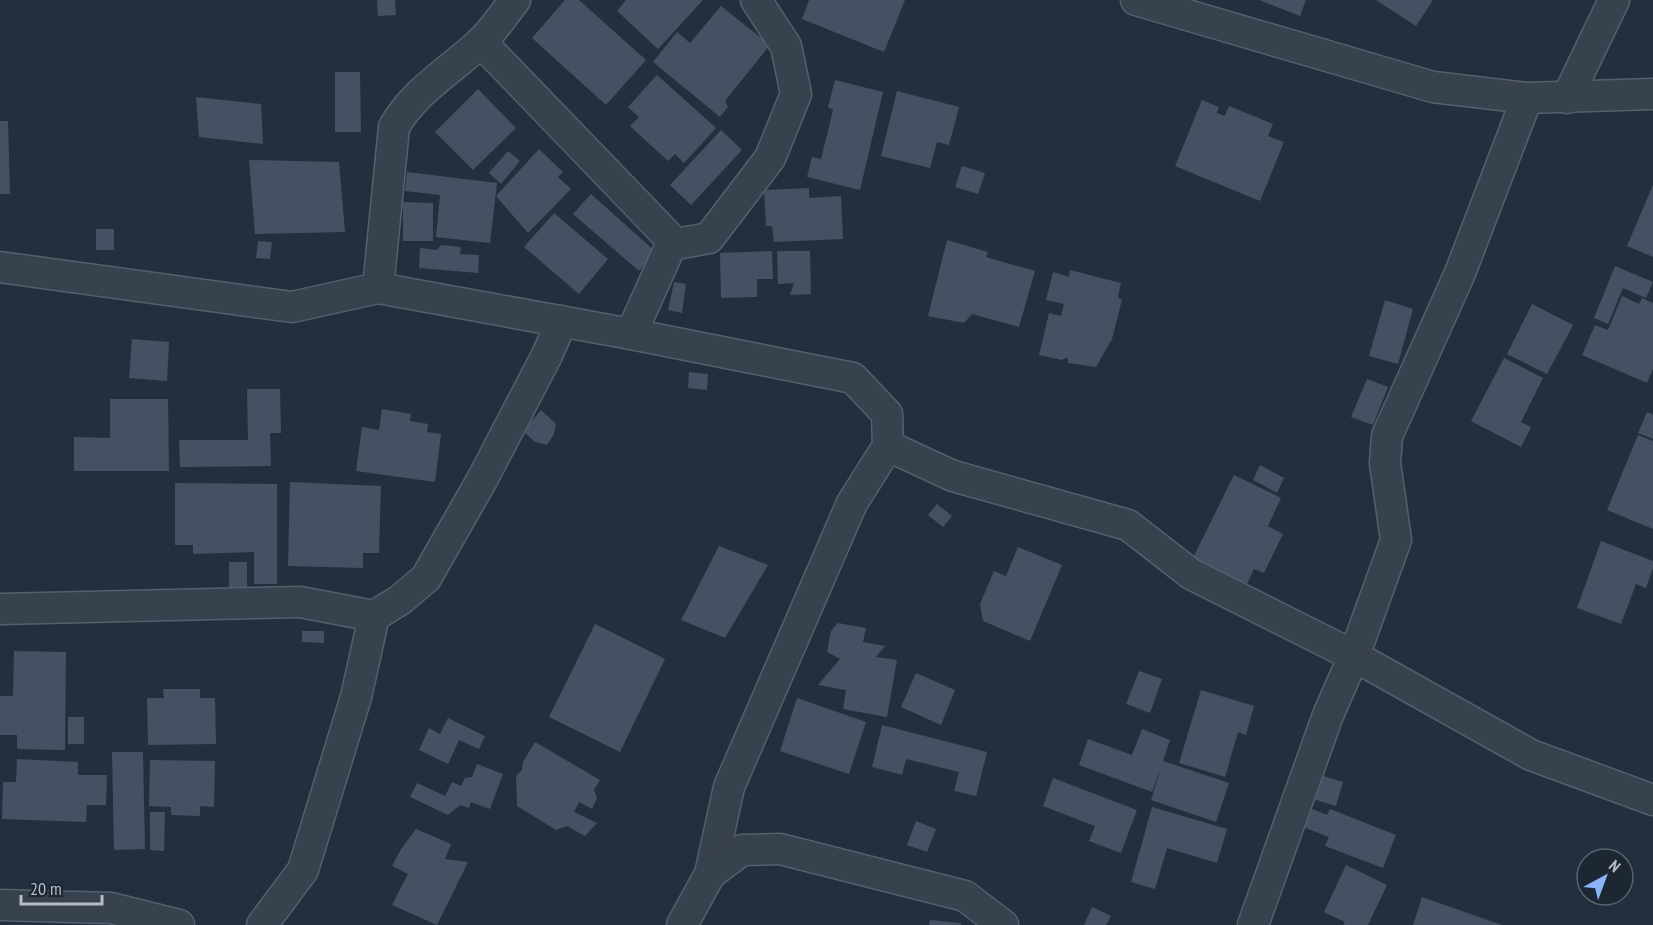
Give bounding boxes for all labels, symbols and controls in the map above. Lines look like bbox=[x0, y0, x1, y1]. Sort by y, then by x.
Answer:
north arrow bbox=[1575, 847, 1635, 907]
text: N bbox=[1605, 855, 1625, 876]
scale bar bbox=[21, 868, 102, 906]
text: 20 m bbox=[30, 877, 62, 900]

